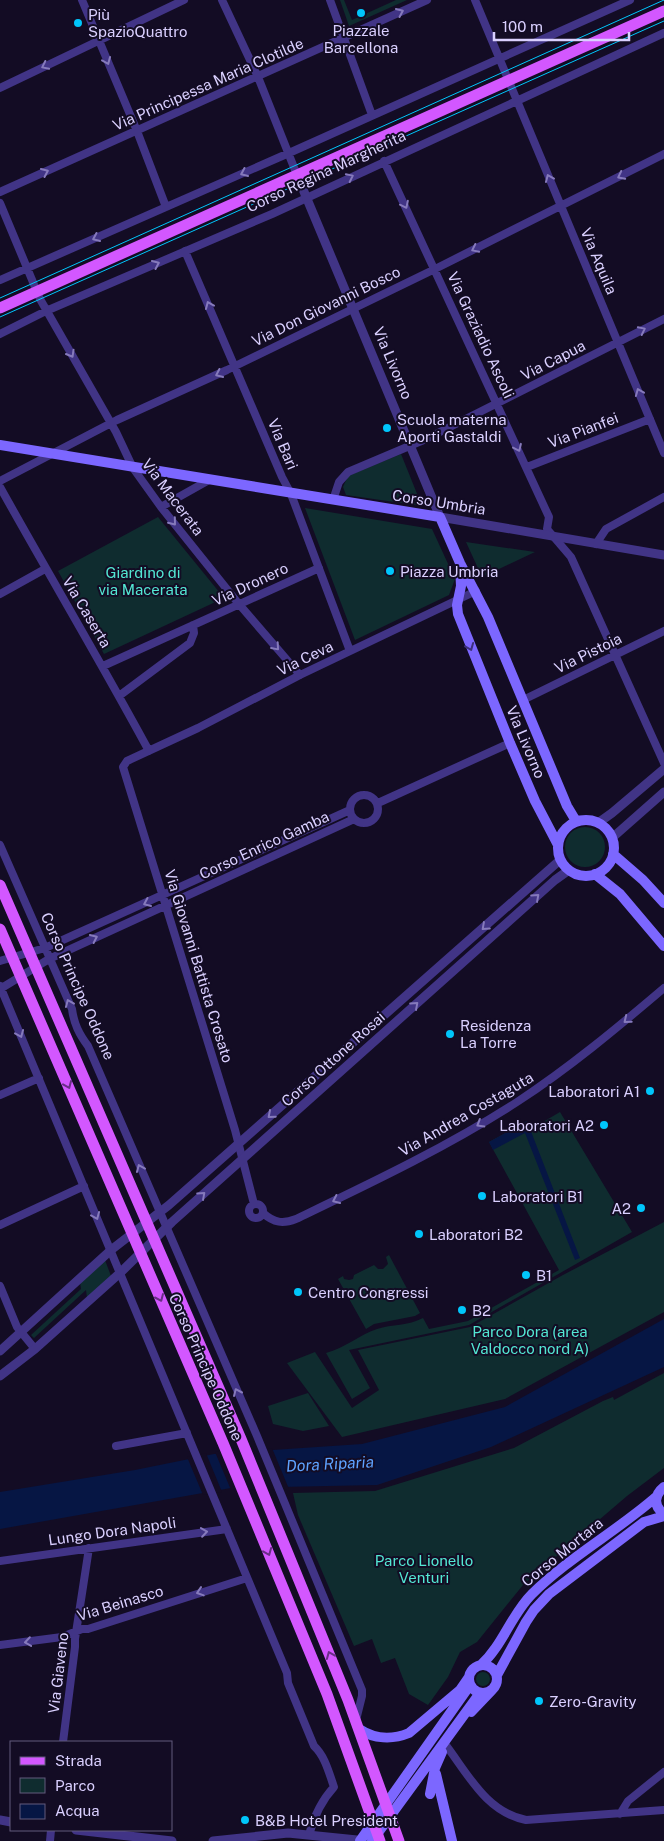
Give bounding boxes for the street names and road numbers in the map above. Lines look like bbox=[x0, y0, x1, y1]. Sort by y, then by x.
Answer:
street label: Via Principessa Maria Clotilde bbox=[110, 34, 306, 134]
street label: Corso Regina Margherita bbox=[244, 127, 408, 215]
street label: Via Aquila bbox=[577, 225, 621, 297]
street label: Via Don Giovanni Bosco bbox=[249, 263, 403, 349]
street label: Via Graziadio Ascoli bbox=[444, 269, 518, 401]
street label: Via Livorno bbox=[370, 324, 416, 402]
street label: Via Capua bbox=[518, 336, 588, 384]
street label: Via Pianfei bbox=[546, 409, 620, 451]
street label: Via Bari bbox=[265, 416, 301, 472]
street label: Via Macerata bbox=[139, 455, 207, 539]
street label: Corso Umbria bbox=[391, 486, 487, 518]
street label: Via Dronero bbox=[209, 559, 291, 609]
street label: Via Caserta bbox=[59, 573, 115, 651]
street label: Via Pistoia bbox=[552, 629, 624, 677]
street label: Via Ceva bbox=[274, 637, 336, 679]
street label: Via Livorno bbox=[503, 703, 549, 781]
street label: Corso Enrico Gamba bbox=[196, 807, 332, 883]
street label: Via Giovanni Battista Crosato bbox=[161, 867, 237, 1065]
street label: Corso Principe Oddone bbox=[38, 910, 118, 1062]
street label: Corso Ottone Rosai bbox=[278, 1008, 388, 1110]
street label: Via Andrea Costaguta bbox=[396, 1069, 536, 1159]
street label: Corso Principe Oddone bbox=[166, 1291, 246, 1443]
street label: Lungo Dora Napoli bbox=[47, 1514, 177, 1548]
street label: Corso Mortara bbox=[518, 1514, 606, 1590]
street label: Via Beinasco bbox=[75, 1582, 165, 1624]
street label: Via Giaveno bbox=[45, 1631, 71, 1715]

